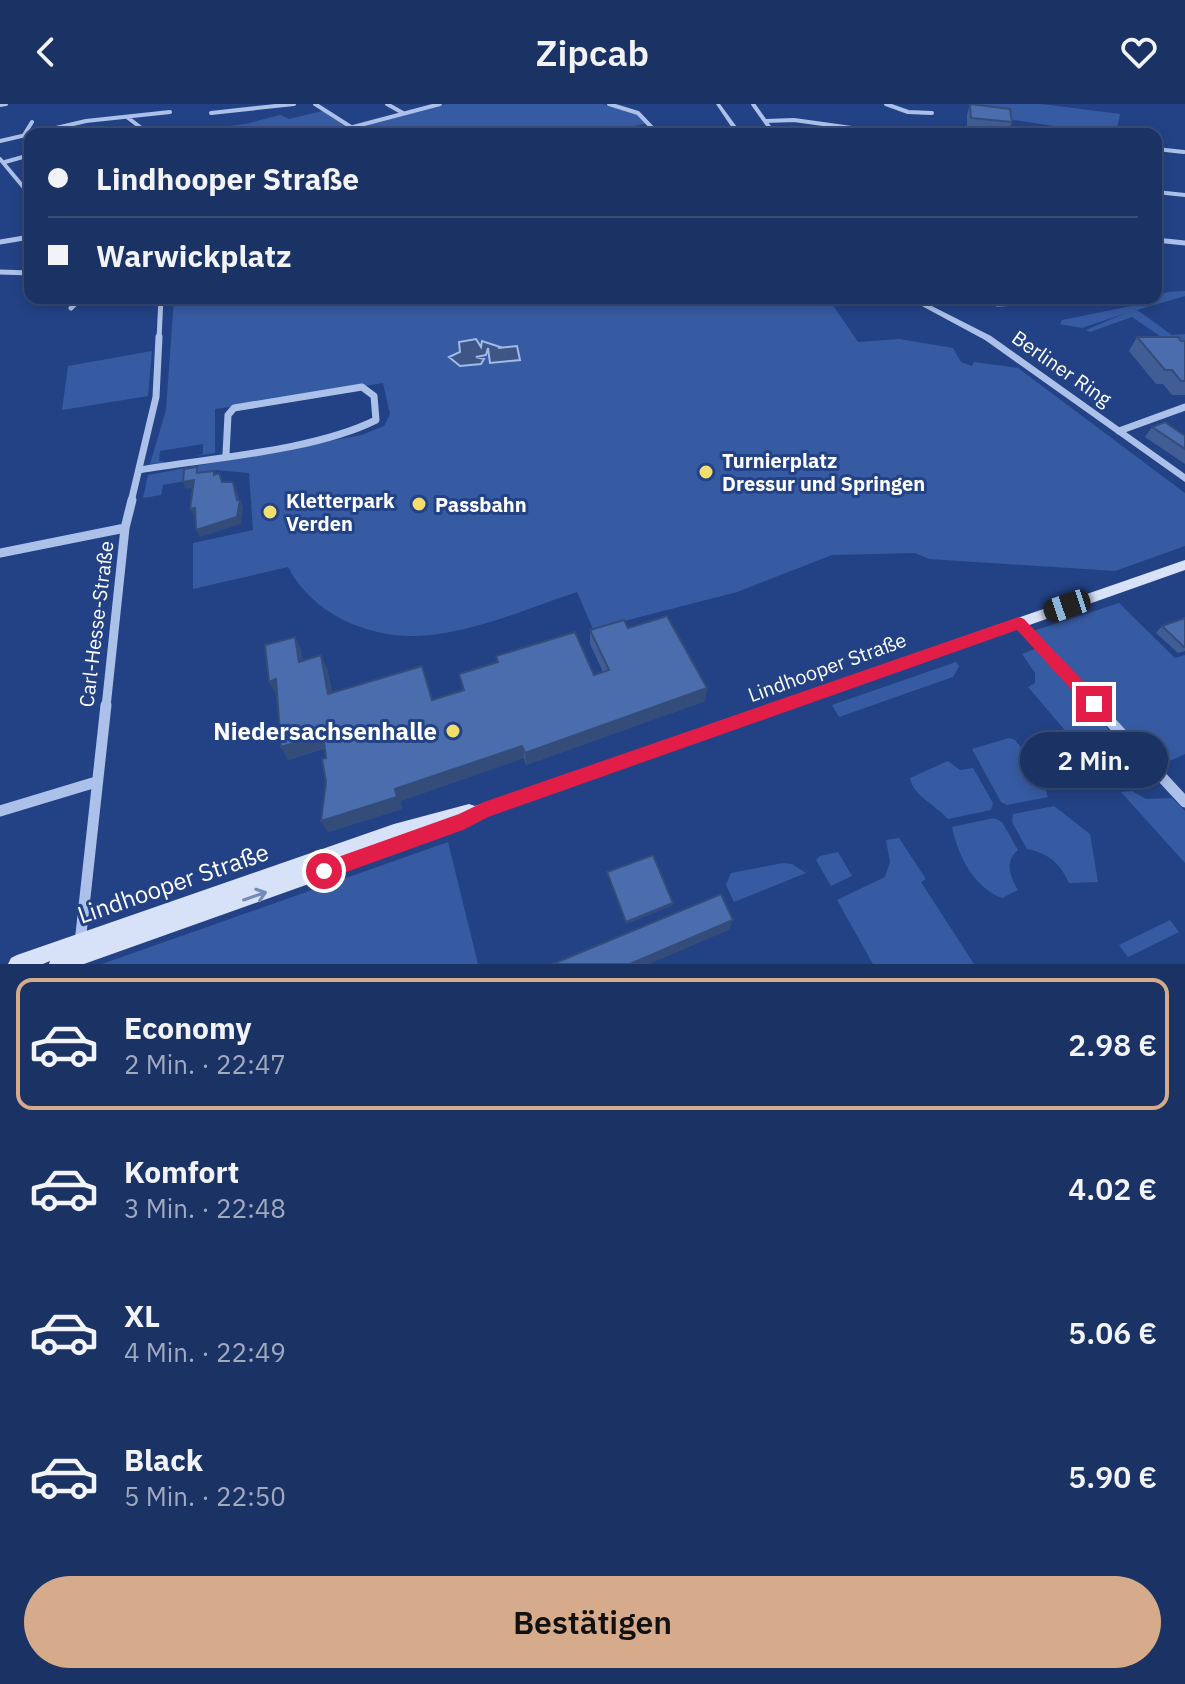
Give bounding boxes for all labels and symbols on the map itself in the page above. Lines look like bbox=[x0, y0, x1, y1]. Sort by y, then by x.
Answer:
street label: Berliner Ring bbox=[1007, 324, 1118, 413]
place label: Turnierplatz Dressur und Springen bbox=[722, 447, 925, 497]
marker: Turnierplatz Dressur und Springen bbox=[697, 463, 715, 481]
place label: Kletterpark Verden bbox=[286, 487, 395, 537]
place label: Passbahn bbox=[435, 491, 527, 518]
marker: Passbahn bbox=[410, 495, 428, 513]
marker: Kletterpark Verden bbox=[261, 503, 279, 521]
street label: Carl-Hesse-Straße bbox=[72, 539, 120, 709]
car bbox=[1040, 587, 1094, 625]
street label: Lindhooper Straße bbox=[744, 626, 910, 708]
route end bbox=[1076, 686, 1112, 722]
place label: Niedersachsenhalle bbox=[213, 715, 437, 747]
marker: Niedersachsenhalle bbox=[444, 722, 462, 740]
callout: 2 Min. bbox=[1020, 732, 1168, 788]
street label: Lindhooper Straße bbox=[73, 835, 273, 931]
route start bbox=[306, 853, 342, 889]
one-way arrow bbox=[242, 887, 267, 902]

